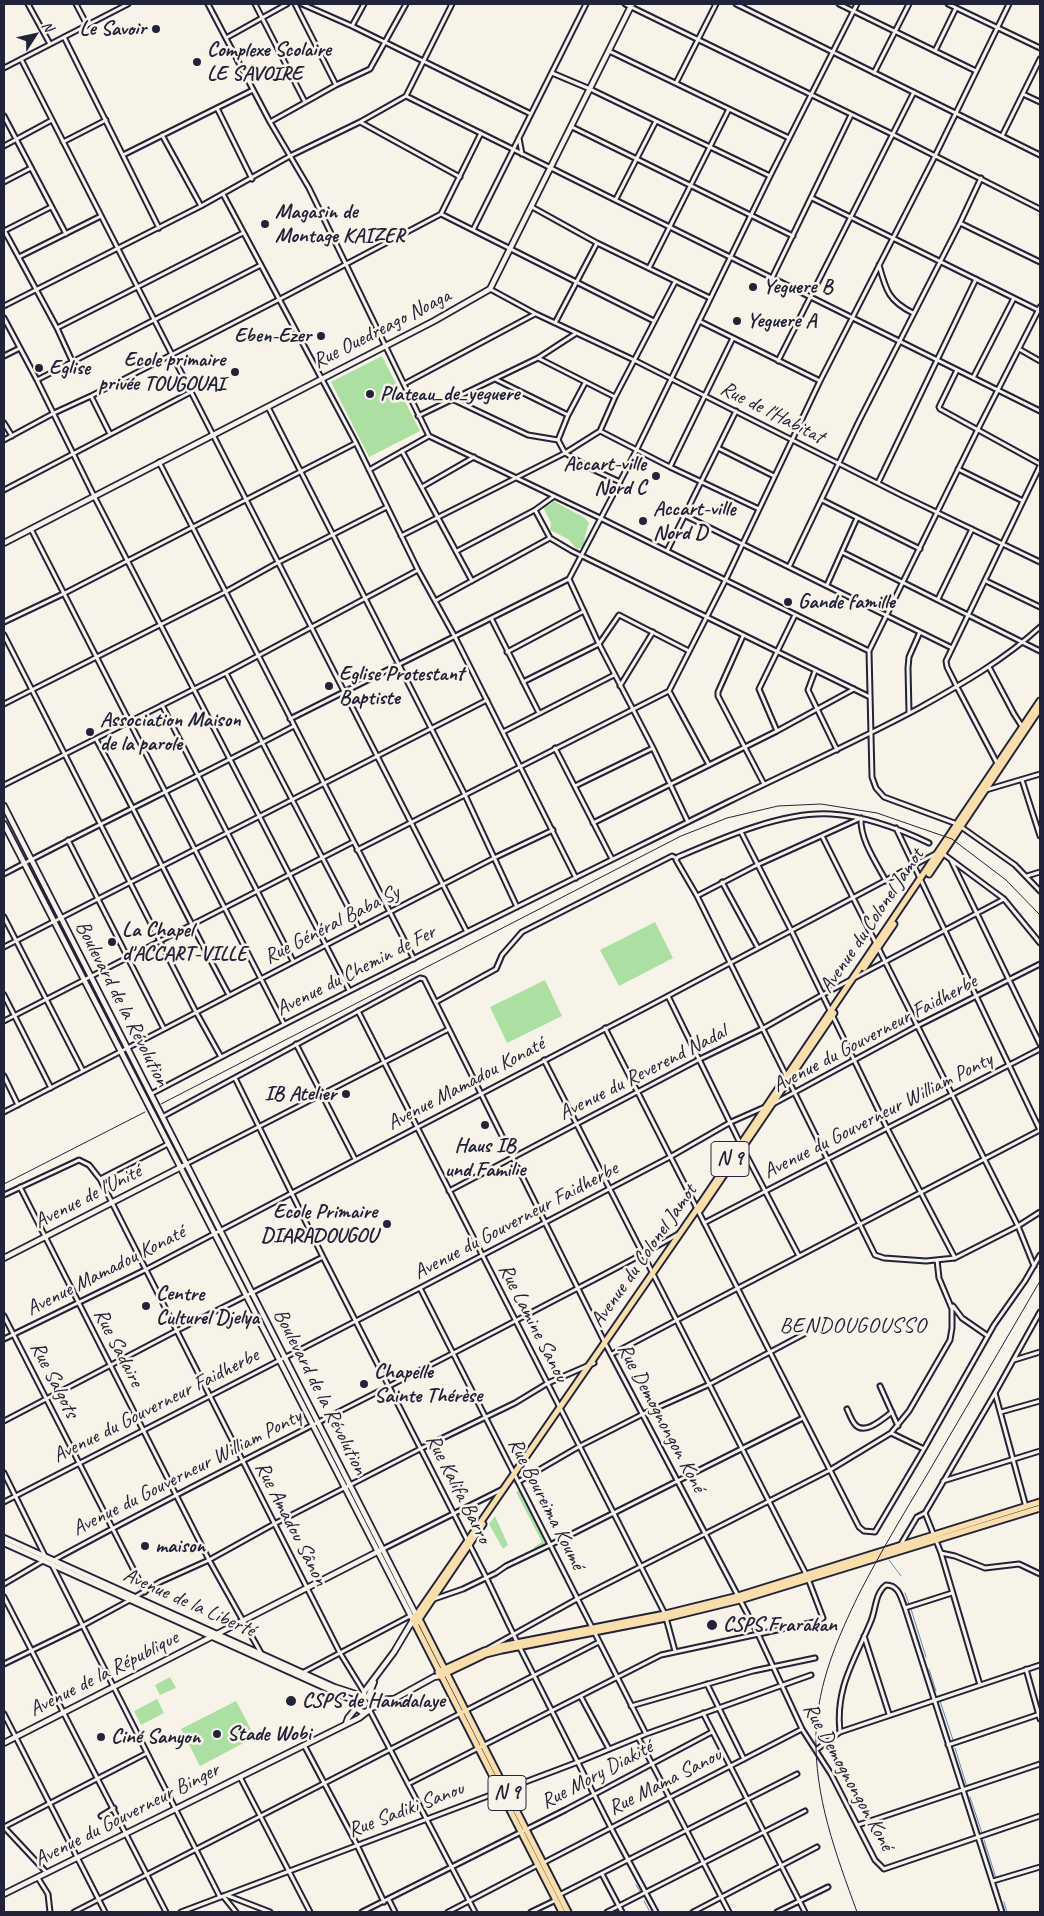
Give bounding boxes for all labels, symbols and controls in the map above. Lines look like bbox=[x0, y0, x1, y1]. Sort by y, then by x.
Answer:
north arrow bbox=[10, 10, 60, 60]
place label: Le Savoir bbox=[80, 16, 146, 42]
text: N bbox=[38, 18, 57, 35]
marker: Le Savoir bbox=[150, 23, 162, 35]
place label: Complexe Scolaire LE SAVOIRE bbox=[207, 37, 331, 87]
marker: Complexe Scolaire LE SAVOIRE bbox=[191, 56, 203, 68]
place label: Magasin de Montage KAIZER bbox=[275, 199, 405, 249]
marker: Magasin de Montage KAIZER bbox=[259, 218, 271, 230]
place label: Yeguere B bbox=[763, 274, 832, 300]
marker: Yeguere B bbox=[747, 281, 759, 293]
street label: Rue Ouedreago Noaga bbox=[309, 283, 455, 375]
place label: Yeguere A bbox=[747, 308, 816, 334]
marker: Yeguere A bbox=[731, 315, 743, 327]
place label: Eben-Ezer bbox=[234, 323, 311, 349]
marker: Eben-Ezer bbox=[315, 330, 327, 342]
place label: Ecole primaire privée TOUGOUAI bbox=[98, 347, 225, 397]
place label: Eglise bbox=[49, 355, 90, 381]
marker: Eglise bbox=[33, 362, 45, 374]
marker: Ecole primaire privée TOUGOUAI bbox=[229, 366, 241, 378]
street label: Rue de l'Habitat bbox=[716, 376, 828, 450]
place label: Plateau_de_yeguere bbox=[380, 381, 519, 407]
marker: Plateau_de_yeguere bbox=[364, 388, 376, 400]
place label: Accart-ville Nord C bbox=[564, 451, 646, 501]
marker: Accart-ville Nord C bbox=[650, 470, 662, 482]
place label: Accart-ville Nord D bbox=[653, 496, 735, 546]
marker: Accart-ville Nord D bbox=[637, 515, 649, 527]
place label: Gande famille bbox=[798, 589, 895, 615]
marker: Gande famille bbox=[782, 596, 794, 608]
place label: Eglise Protestant Baptiste bbox=[339, 661, 464, 711]
marker: Eglise Protestant Baptiste bbox=[323, 680, 335, 692]
place label: Association Maison de la parole bbox=[100, 707, 241, 757]
marker: Association Maison de la parole bbox=[84, 726, 96, 738]
street label: Avenue du Colonel Jamot bbox=[814, 844, 930, 998]
street label: Rue Général Baba Sy bbox=[260, 880, 404, 970]
street label: Boulevard de la Révolution bbox=[69, 917, 175, 1091]
place label: La Chapel d'ACCART-VILLE bbox=[122, 917, 247, 967]
street label: Avenue du Chemin de Fer bbox=[272, 920, 440, 1022]
marker: La Chapel d'ACCART-VILLE bbox=[106, 936, 118, 948]
street label: Avenue du Gouverneur Faidherbe bbox=[769, 969, 981, 1099]
street label: Avenue du Reverend Nadal bbox=[555, 1020, 731, 1126]
street label: Avenue Mamadou Konaté bbox=[383, 1032, 549, 1136]
street label: Avenue du Gouverneur William Ponty bbox=[759, 1047, 997, 1185]
place label: IB Atelier bbox=[264, 1081, 336, 1107]
marker: IB Atelier bbox=[340, 1088, 352, 1100]
marker: Haus IB und Familie bbox=[479, 1119, 491, 1131]
place label: Haus IB und Familie bbox=[445, 1133, 525, 1183]
road number: N 9 bbox=[711, 1142, 749, 1176]
street label: Avenue du Gouverneur Faidherbe bbox=[410, 1156, 622, 1286]
street label: Avenue de l'Unité bbox=[30, 1159, 146, 1235]
street label: Avenue du Colonel Jamot bbox=[585, 1180, 703, 1332]
place label: Ecole Primaire DIARADOUGOU bbox=[261, 1199, 377, 1249]
marker: Ecole Primaire DIARADOUGOU bbox=[381, 1218, 393, 1230]
street label: Avenue Mamadou Konaté bbox=[22, 1220, 190, 1322]
street label: Rue Lamine Sanou bbox=[492, 1260, 574, 1386]
place label: Centre Culturel Djelya bbox=[156, 1281, 259, 1331]
marker: Centre Culturel Djelya bbox=[140, 1300, 152, 1312]
street label: Rue Sadaire bbox=[88, 1305, 148, 1391]
street label: Boulevard de la Révolution bbox=[267, 1305, 373, 1479]
district label: BENDOUGOUSSO bbox=[779, 1313, 927, 1339]
street label: Rue Salgots bbox=[24, 1338, 84, 1422]
street label: Rue Demognongon Koné bbox=[611, 1339, 711, 1497]
street label: Avenue du Gouverneur Faidherbe bbox=[49, 1343, 263, 1469]
place label: Chapelle Sainte Thérèse bbox=[374, 1359, 482, 1409]
marker: Chapelle Sainte Thérèse bbox=[358, 1378, 370, 1390]
street label: Avenue du Gouverneur William Ponty bbox=[68, 1404, 306, 1542]
street label: Rue Kalifa Barro bbox=[420, 1430, 496, 1548]
street label: Rue Boureima Koumé bbox=[502, 1434, 590, 1574]
street label: Rue Amadou Sânon bbox=[249, 1458, 333, 1590]
place label: maison bbox=[155, 1533, 205, 1559]
marker: maison bbox=[139, 1540, 151, 1552]
street label: Avenue de la Liberté bbox=[119, 1563, 259, 1643]
place label: CSPS Frarakan bbox=[723, 1612, 837, 1638]
marker: CSPS Frarakan bbox=[705, 1618, 719, 1632]
street label: Avenue de la République bbox=[25, 1626, 183, 1722]
place label: CSPS de Hamdalaye bbox=[302, 1688, 445, 1714]
marker: CSPS de Hamdalaye bbox=[284, 1694, 298, 1708]
street label: Rue Demognongon Koné bbox=[797, 1699, 899, 1855]
place label: Stade Wobi bbox=[227, 1721, 311, 1747]
place label: Ciné Sanyon bbox=[111, 1724, 200, 1750]
marker: Stade Wobi bbox=[211, 1728, 223, 1740]
marker: Ciné Sanyon bbox=[95, 1731, 107, 1743]
street label: Rue Mory Diakité bbox=[537, 1735, 657, 1815]
street label: Rue Mama Sanou bbox=[604, 1743, 726, 1821]
street label: Avenue du Gouverneur Binger bbox=[30, 1757, 224, 1873]
street label: Rue Sadiki Sanou bbox=[344, 1776, 468, 1844]
road number: N 9 bbox=[488, 1776, 526, 1810]

